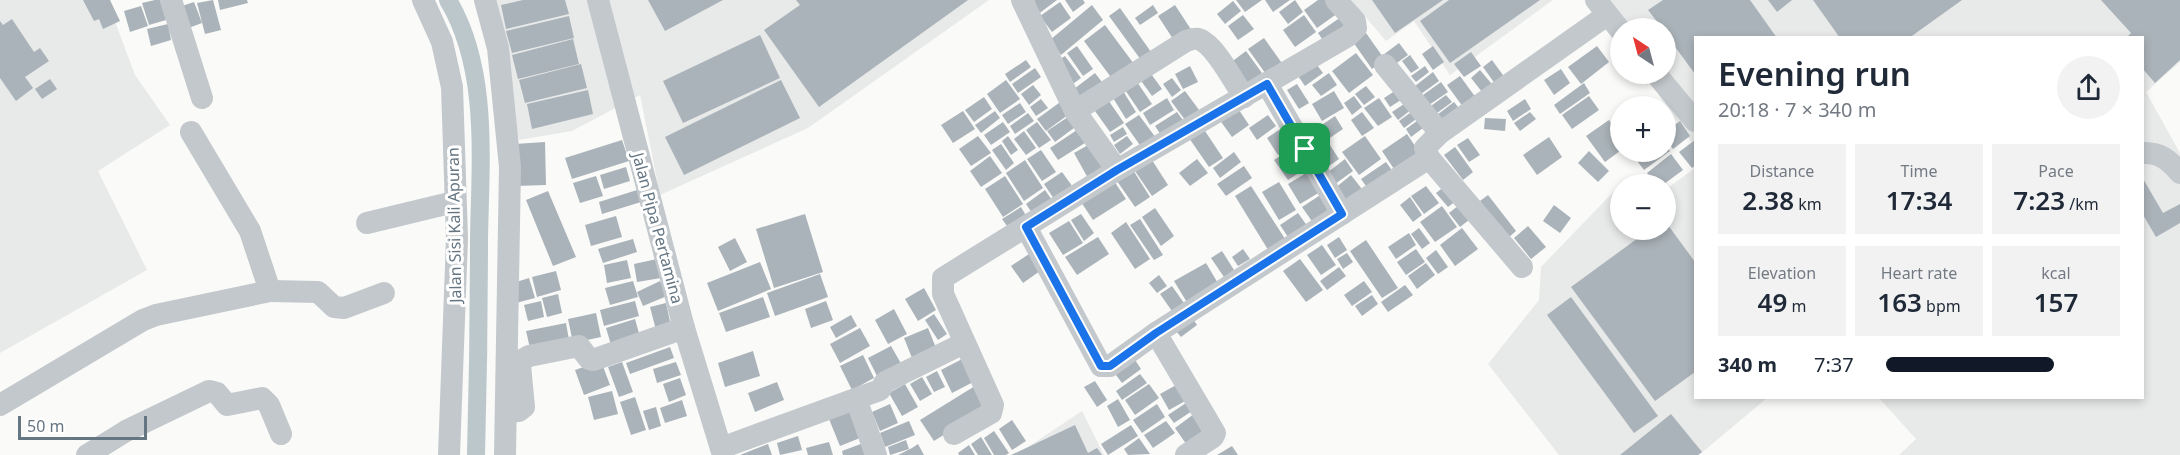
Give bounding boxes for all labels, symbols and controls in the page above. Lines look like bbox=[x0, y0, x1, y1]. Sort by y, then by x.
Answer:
north arrow bbox=[1610, 18, 1676, 84]
map controls bbox=[1610, 18, 1676, 240]
text: Evening run bbox=[1718, 51, 1911, 96]
button: share bbox=[2057, 56, 2120, 119]
button: + bbox=[1610, 96, 1676, 162]
text: 20:18 · 7 × 340 m bbox=[1718, 96, 1876, 123]
pin bbox=[1279, 123, 1330, 174]
icon: arrive bbox=[1288, 132, 1321, 165]
street label: Jalan Sisi Kali Apuran bbox=[442, 147, 466, 305]
street label: Jalan Pipa Pertamina bbox=[627, 148, 689, 306]
text: Distance bbox=[1750, 160, 1814, 182]
text: Time bbox=[1900, 160, 1938, 182]
text: Pace bbox=[2038, 160, 2074, 182]
button: − bbox=[1610, 174, 1676, 240]
text: 2.38 bbox=[1742, 182, 1794, 218]
text: 17:34 bbox=[1886, 182, 1952, 218]
text: 7:23 bbox=[2013, 182, 2065, 218]
text: km bbox=[1794, 193, 1822, 215]
text: /km bbox=[2065, 193, 2099, 215]
text: Elevation bbox=[1748, 262, 1816, 284]
text: Heart rate bbox=[1881, 262, 1957, 284]
text: kcal bbox=[2041, 262, 2071, 284]
text: 49 bbox=[1758, 284, 1787, 320]
text: 163 bbox=[1877, 284, 1922, 320]
text: 157 bbox=[2034, 284, 2078, 320]
text: m bbox=[1787, 295, 1806, 317]
text: bpm bbox=[1922, 295, 1961, 317]
text: 340 m bbox=[1718, 351, 1777, 378]
text: 7:37 bbox=[1814, 351, 1854, 378]
scale bar bbox=[18, 413, 147, 440]
text: 50 m bbox=[27, 415, 64, 437]

